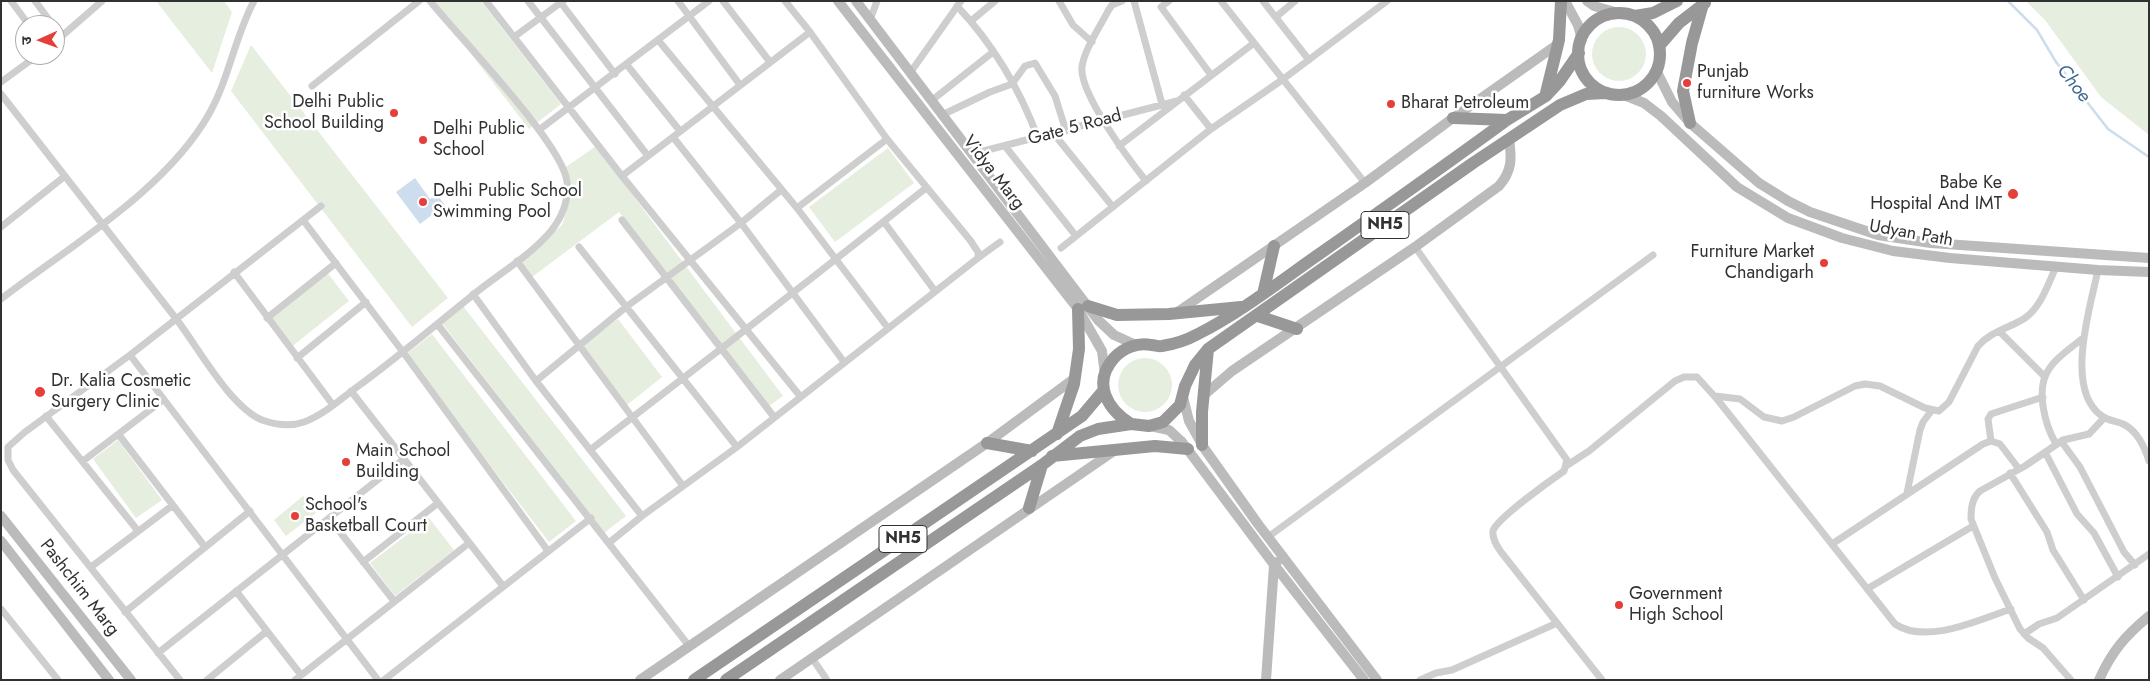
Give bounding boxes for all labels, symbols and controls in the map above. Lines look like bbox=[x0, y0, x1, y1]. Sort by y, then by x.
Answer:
north arrow bbox=[15, 15, 65, 65]
text: उ bbox=[16, 36, 36, 45]
water label: Choe bbox=[2051, 60, 2095, 108]
place label: Punjab furniture Works bbox=[1697, 62, 1814, 104]
marker: Punjab furniture Works bbox=[1681, 77, 1693, 89]
place label: Delhi Public School Building bbox=[264, 92, 384, 134]
place label: Bharat Petroleum bbox=[1401, 93, 1529, 115]
marker: Bharat Petroleum bbox=[1385, 98, 1397, 110]
street label: Gate 5 Road bbox=[1026, 105, 1124, 151]
marker: Delhi Public School Building bbox=[388, 107, 400, 119]
place label: Delhi Public School bbox=[433, 119, 525, 162]
street label: Vidya Marg bbox=[957, 132, 1029, 214]
marker: Delhi Public School bbox=[417, 134, 429, 146]
place label: Babe Ke Hospital And IMT bbox=[1870, 173, 2002, 215]
place label: Delhi Public School Swimming Pool bbox=[433, 181, 582, 223]
marker: Babe Ke Hospital And IMT bbox=[2006, 187, 2020, 201]
marker: Delhi Public School Swimming Pool bbox=[417, 196, 429, 208]
road number: NH5 bbox=[1361, 212, 1409, 238]
street label: Udyan Path bbox=[1867, 216, 1955, 252]
place label: Furniture Market Chandigarh bbox=[1691, 242, 1814, 284]
marker: Furniture Market Chandigarh bbox=[1818, 257, 1830, 269]
place label: Dr. Kalia Cosmetic Surgery Clinic bbox=[51, 371, 191, 414]
marker: Dr. Kalia Cosmetic Surgery Clinic bbox=[33, 385, 47, 399]
place label: Main School Building bbox=[356, 441, 450, 484]
marker: Main School Building bbox=[340, 456, 352, 468]
place label: School's Basketball Court bbox=[305, 495, 427, 538]
marker: School's Basketball Court bbox=[289, 510, 301, 522]
road number: NH5 bbox=[879, 526, 927, 552]
street label: Pashchim Marg bbox=[35, 536, 123, 640]
place label: Government High School bbox=[1629, 584, 1723, 626]
marker: Government High School bbox=[1613, 599, 1625, 611]

